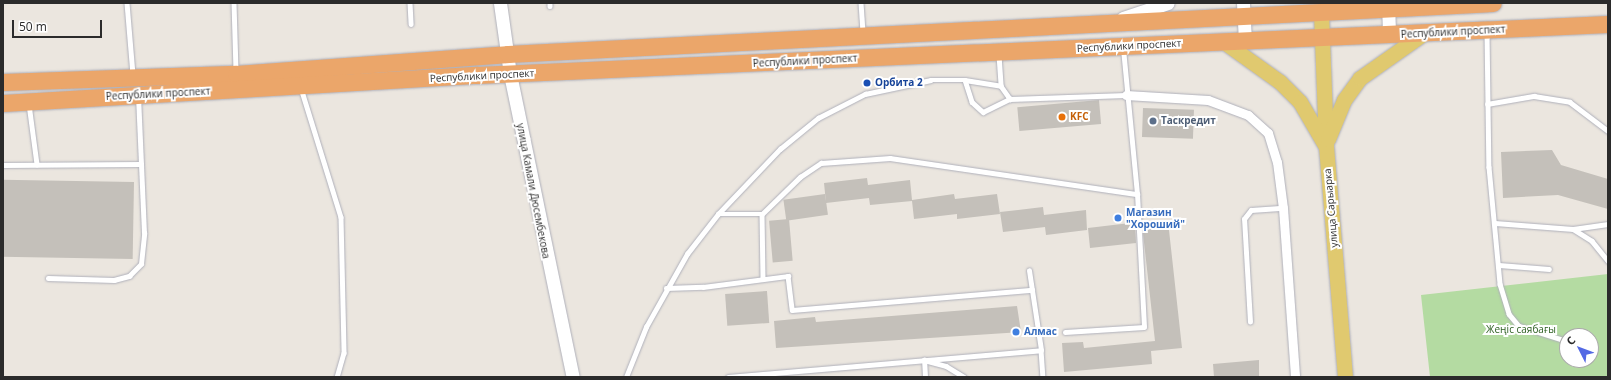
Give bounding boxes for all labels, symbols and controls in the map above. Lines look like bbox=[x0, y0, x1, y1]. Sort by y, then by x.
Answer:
scale bar bbox=[14, 12, 104, 38]
text: 50 m bbox=[19, 18, 47, 35]
street label: Республики проспект bbox=[1400, 23, 1506, 41]
street label: Республики проспект bbox=[1076, 37, 1182, 55]
street label: Республики проспект bbox=[752, 52, 858, 70]
street label: Республики проспект bbox=[429, 67, 535, 85]
place label: Орбита 2 bbox=[875, 77, 923, 89]
marker: Орбита 2 bbox=[862, 78, 872, 88]
street label: Республики проспект bbox=[105, 85, 211, 103]
place label: KFC bbox=[1070, 111, 1089, 123]
marker: KFC bbox=[1057, 112, 1067, 122]
place label: Таскредит bbox=[1161, 115, 1216, 127]
marker: Таскредит bbox=[1148, 116, 1158, 126]
street label: улица Камали Дюсембекова bbox=[514, 122, 552, 260]
street label: улица Сарыарка bbox=[1322, 168, 1340, 248]
place label: Магазин "Хороший" bbox=[1126, 206, 1185, 230]
marker: Магазин "Хороший" bbox=[1113, 213, 1123, 223]
park label: Жеңіс саябағы bbox=[1486, 324, 1556, 336]
place label: Алмас bbox=[1024, 326, 1057, 338]
marker: Алмас bbox=[1011, 327, 1021, 337]
north arrow bbox=[1559, 328, 1599, 368]
text: С bbox=[1563, 333, 1578, 348]

